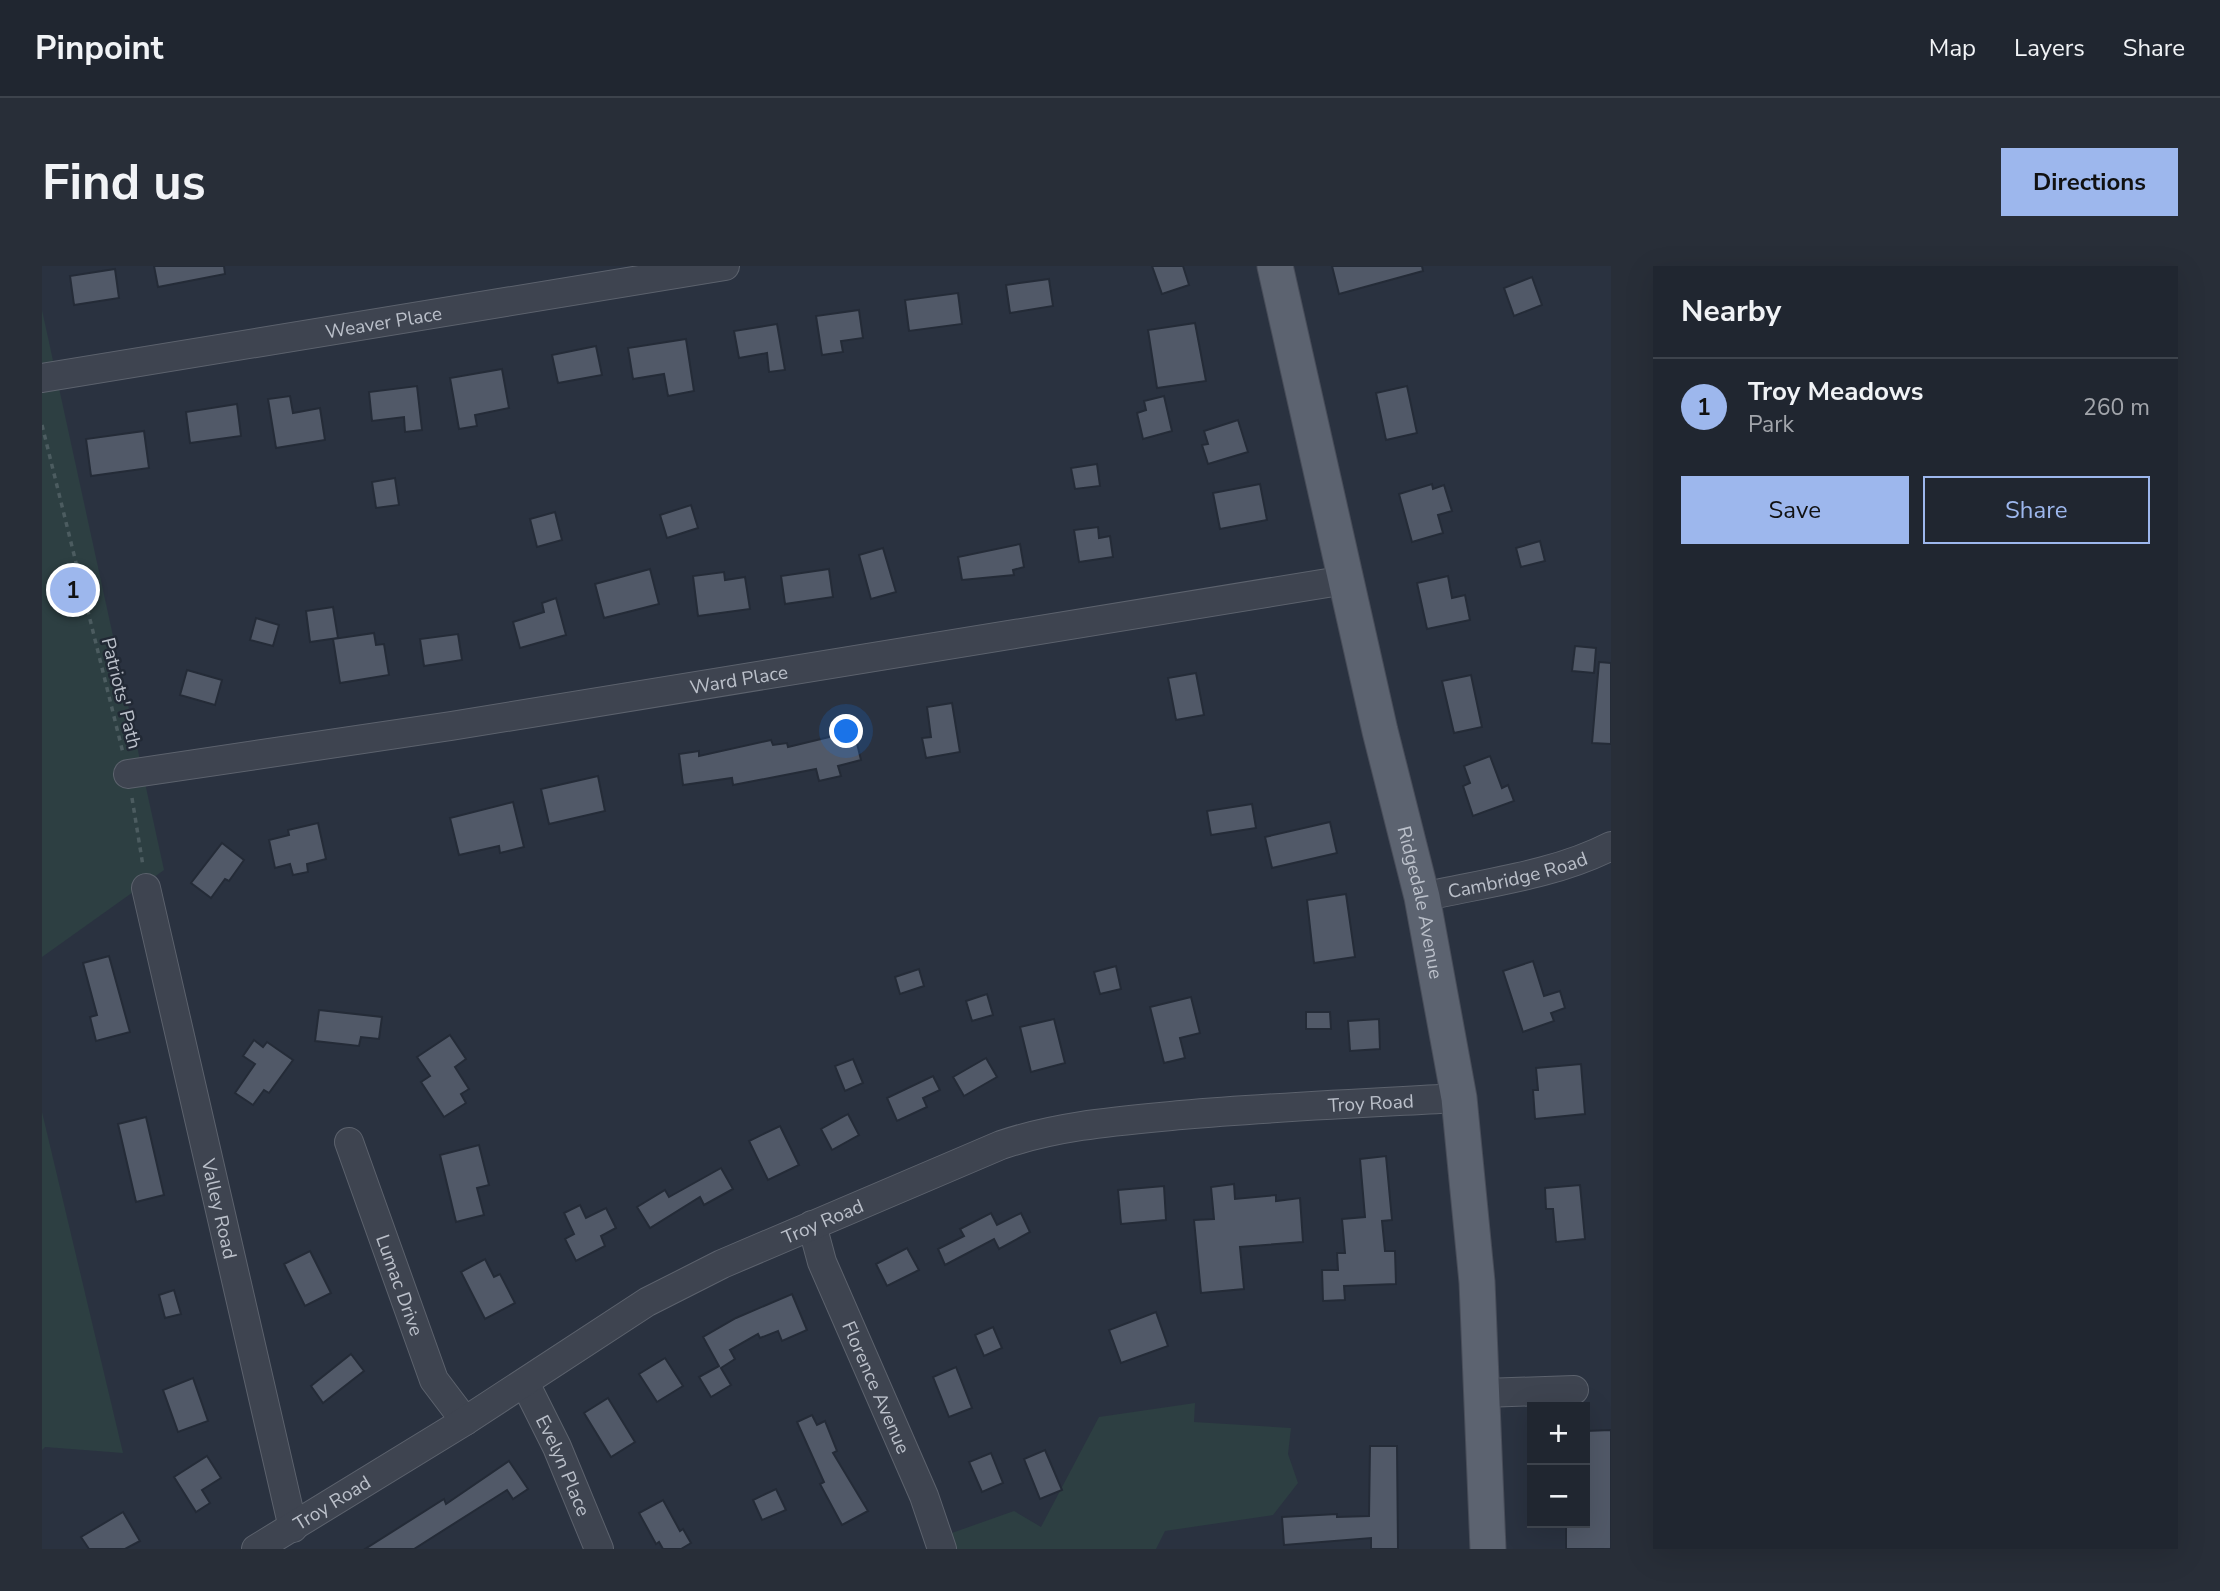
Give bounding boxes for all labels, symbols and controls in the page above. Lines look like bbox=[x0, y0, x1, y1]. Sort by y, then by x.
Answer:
text: Pinpoint bbox=[35, 26, 163, 71]
text: Map bbox=[1929, 32, 1976, 64]
text: Layers bbox=[2014, 32, 2085, 64]
text: Share bbox=[2123, 32, 2185, 64]
button: Directions bbox=[2001, 148, 2178, 216]
text: Find us bbox=[42, 149, 206, 216]
text: Nearby bbox=[1681, 291, 1781, 332]
street label: Weaver Place bbox=[323, 301, 444, 345]
text: Troy Meadows bbox=[1748, 374, 1923, 409]
text: 1 bbox=[1697, 392, 1711, 423]
text: 260 m bbox=[2083, 392, 2150, 423]
text: Park bbox=[1748, 409, 1794, 440]
button: Save bbox=[1681, 476, 1909, 544]
button: Share bbox=[1923, 476, 2150, 544]
pin: 1 bbox=[50, 564, 96, 616]
street label: Patriots' Path bbox=[95, 635, 147, 752]
street label: Ward Place bbox=[688, 659, 790, 701]
your location bbox=[829, 714, 863, 748]
street label: Ridgedale Avenue bbox=[1391, 823, 1449, 981]
street label: Cambridge Road bbox=[1446, 846, 1591, 905]
street label: Troy Road bbox=[1327, 1088, 1414, 1119]
street label: Valley Road bbox=[194, 1155, 243, 1262]
street label: Troy Road bbox=[778, 1193, 868, 1251]
street label: Lumac Drive bbox=[369, 1231, 429, 1340]
street label: Florence Avenue bbox=[835, 1317, 916, 1458]
map controls bbox=[1527, 1402, 1590, 1528]
button: + bbox=[1527, 1402, 1590, 1465]
street label: Evelyn Place bbox=[529, 1411, 596, 1520]
button: − bbox=[1527, 1465, 1590, 1528]
street label: Troy Road bbox=[289, 1470, 376, 1537]

